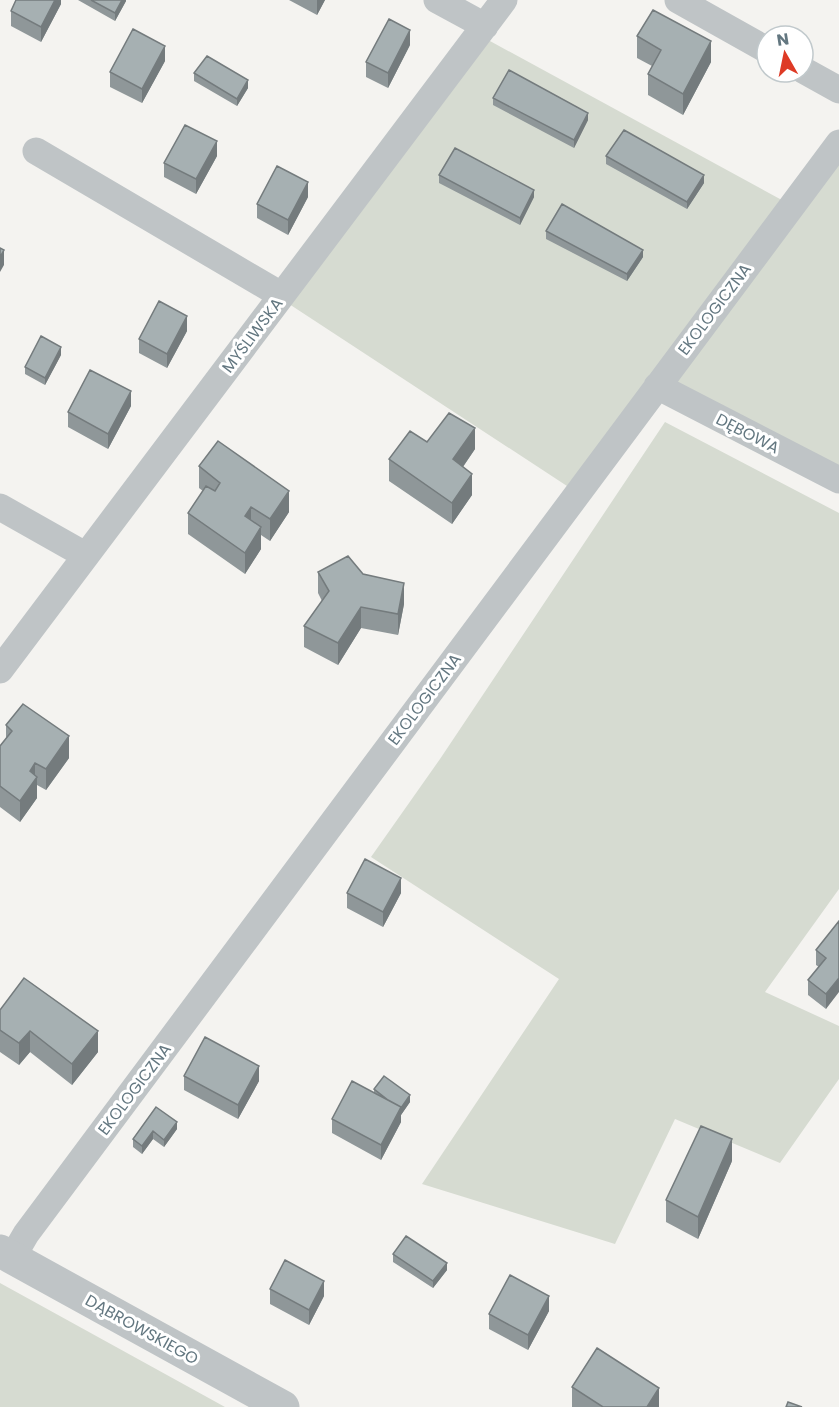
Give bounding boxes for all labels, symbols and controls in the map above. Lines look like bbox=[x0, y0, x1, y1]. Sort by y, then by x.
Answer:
north arrow bbox=[755, 24, 815, 84]
text: N bbox=[775, 27, 790, 52]
street label: EKOLOGICZNA bbox=[672, 259, 757, 360]
street label: MYŚLIWSKA bbox=[217, 293, 288, 378]
street label: DĘBOWA bbox=[712, 408, 784, 459]
street label: EKOLOGICZNA bbox=[382, 649, 467, 750]
street label: EKOLOGICZNA bbox=[92, 1039, 177, 1140]
street label: DĄBROWSKIEGO bbox=[81, 1289, 202, 1370]

